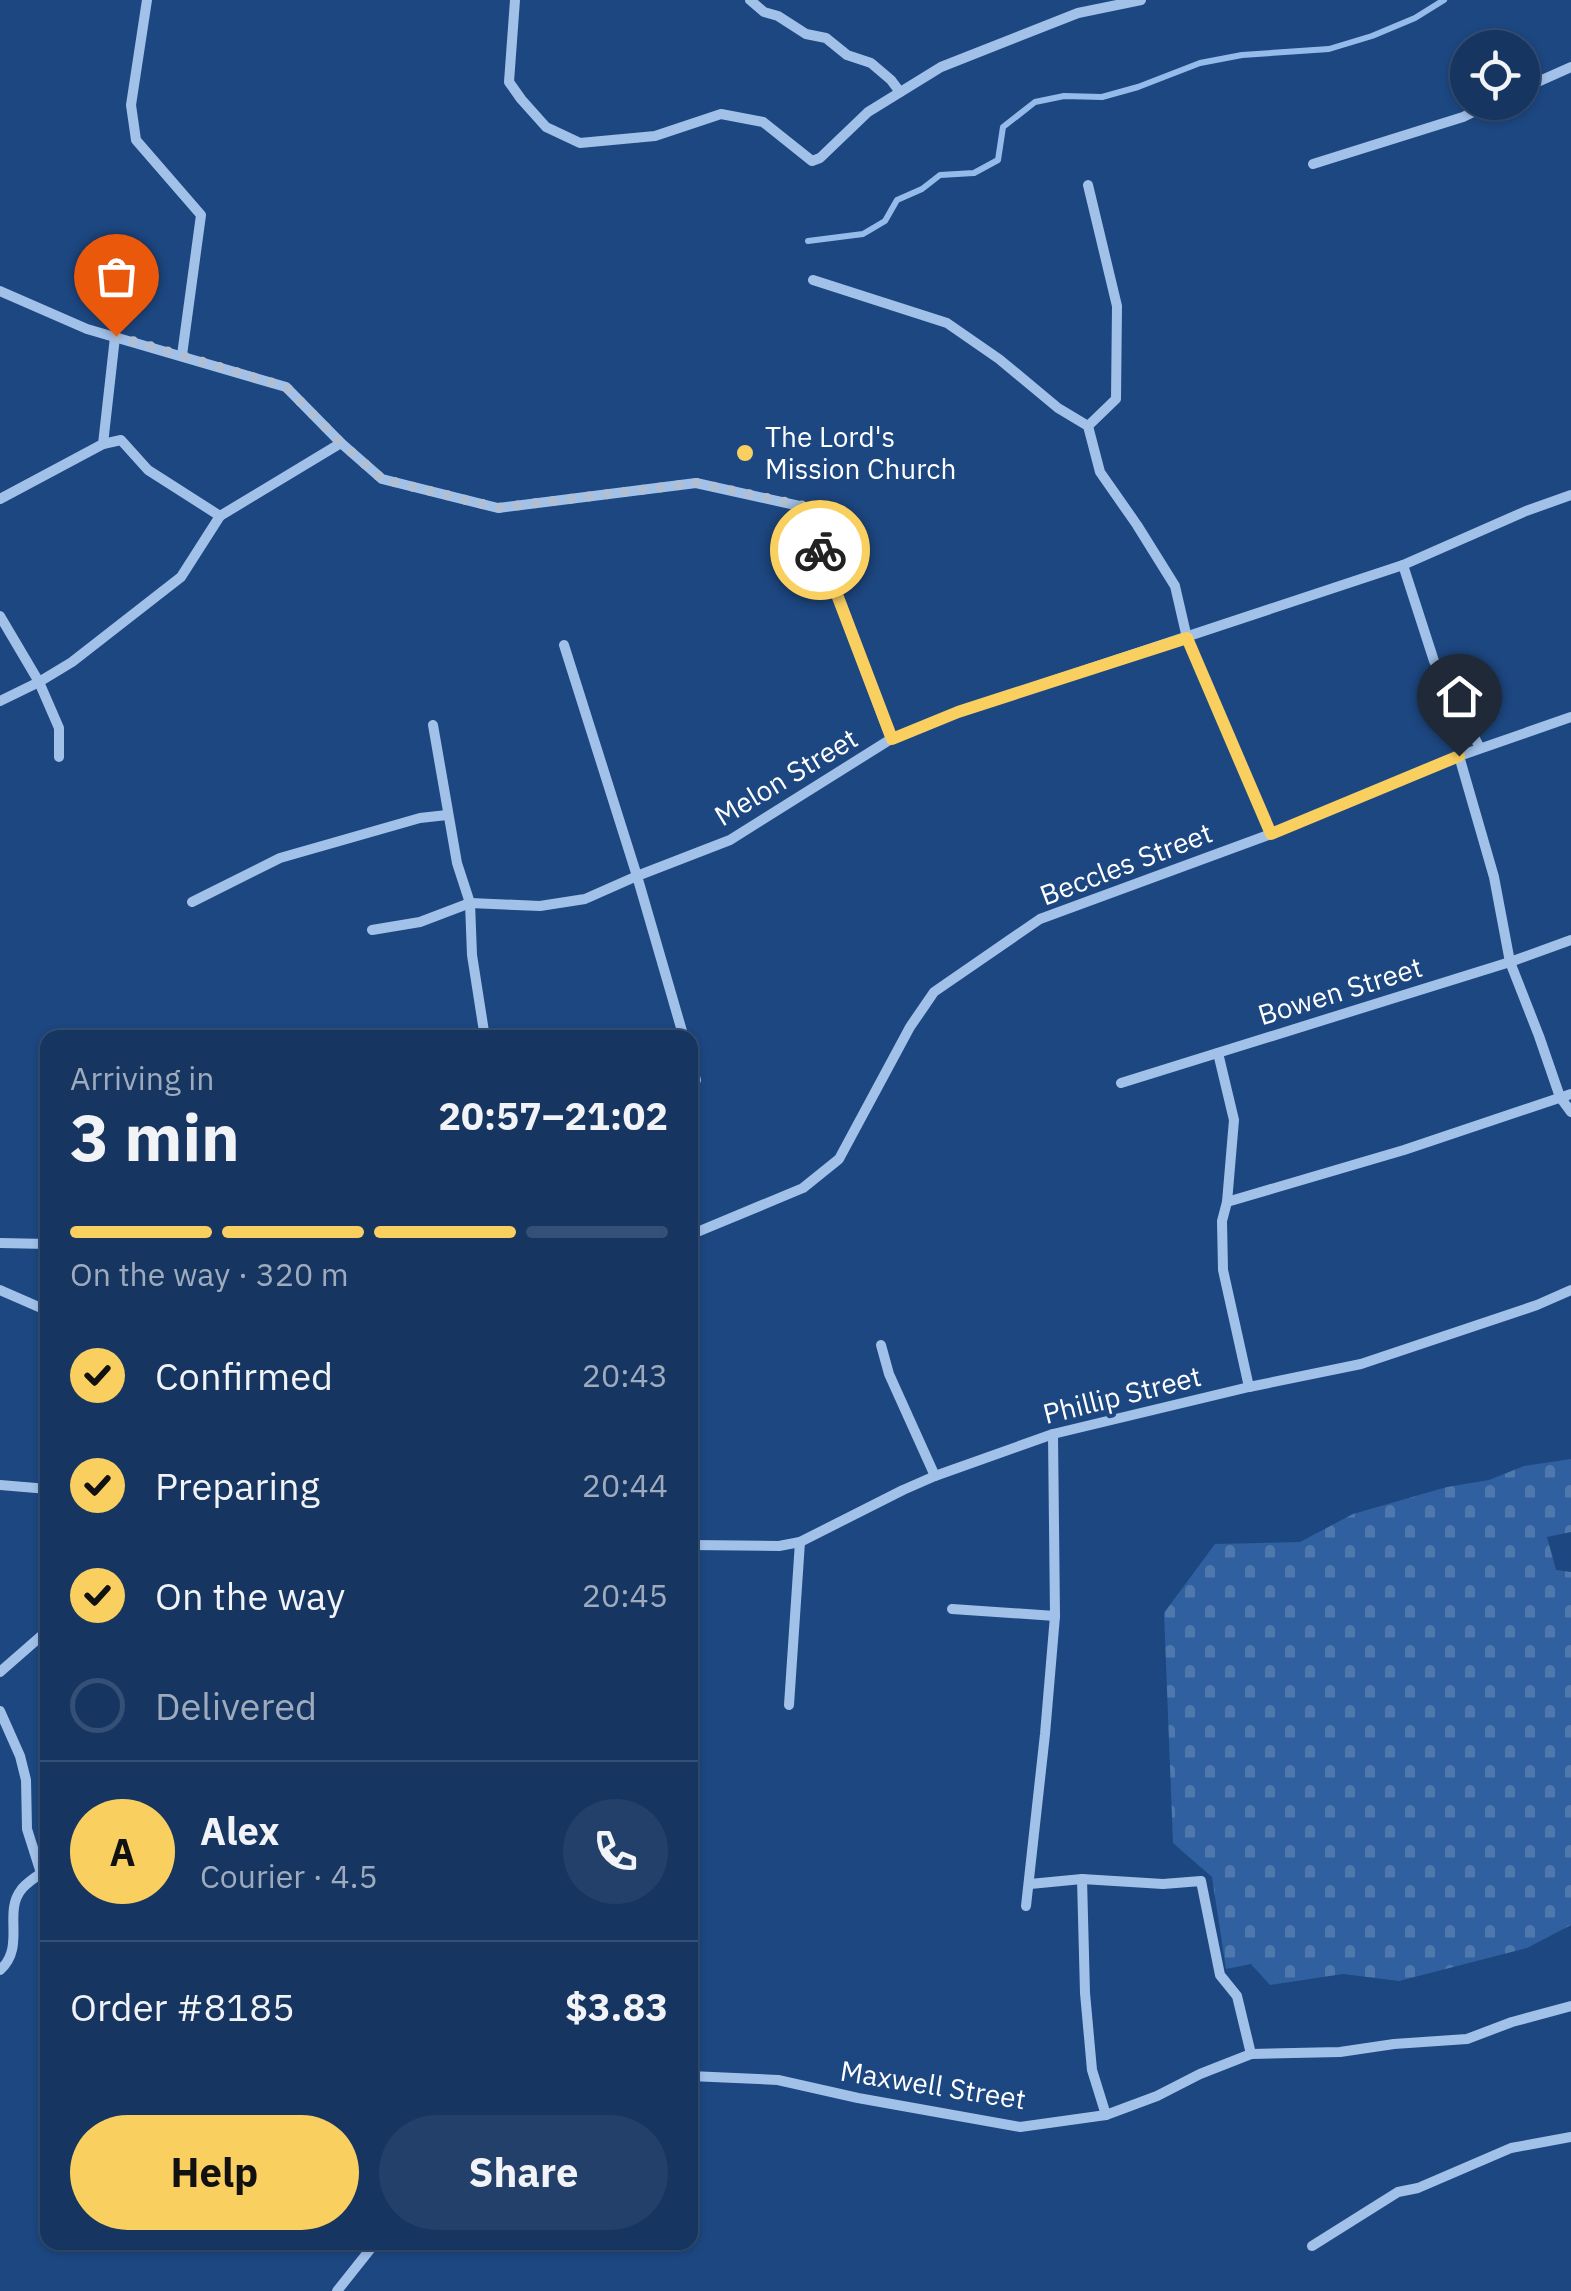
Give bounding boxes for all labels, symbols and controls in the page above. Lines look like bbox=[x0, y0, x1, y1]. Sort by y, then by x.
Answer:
map controls bbox=[1450, 30, 1540, 120]
button: locate bbox=[1450, 30, 1540, 120]
pin bbox=[74, 234, 159, 337]
icon: bag bbox=[89, 249, 144, 304]
place label: The Lord's Mission Church bbox=[765, 418, 956, 487]
marker: The Lord's Mission Church bbox=[734, 442, 756, 464]
courier bbox=[770, 500, 870, 600]
icon: bike bbox=[793, 523, 848, 578]
pin bbox=[1417, 654, 1502, 757]
icon: home bbox=[1432, 669, 1487, 724]
street label: Melon Street bbox=[707, 719, 864, 834]
street label: Beccles Street bbox=[1034, 814, 1217, 913]
street label: Bowen Street bbox=[1253, 948, 1426, 1033]
text: Arriving in bbox=[70, 1057, 215, 1099]
text: 20:57–21:02 bbox=[438, 1091, 668, 1140]
text: 3 min bbox=[70, 1094, 240, 1179]
text: On the way · 320 m bbox=[70, 1253, 349, 1295]
icon: check bbox=[70, 1348, 125, 1403]
text: Confirmed bbox=[155, 1351, 333, 1400]
text: 20:43 bbox=[582, 1354, 668, 1396]
street label: Phillip Street bbox=[1039, 1357, 1205, 1432]
icon: check bbox=[70, 1458, 125, 1513]
text: Preparing bbox=[155, 1461, 320, 1510]
text: 20:44 bbox=[582, 1464, 668, 1506]
icon: check bbox=[70, 1568, 125, 1623]
text: On the way bbox=[155, 1571, 345, 1620]
text: 20:45 bbox=[582, 1574, 668, 1616]
text: Delivered bbox=[155, 1681, 317, 1730]
button: phone bbox=[563, 1799, 668, 1904]
text: Alex bbox=[200, 1806, 280, 1855]
text: A bbox=[109, 1827, 136, 1876]
text: Courier · 4.5 bbox=[200, 1855, 378, 1897]
text: Order #8185 bbox=[70, 1982, 295, 2031]
text: $3.83 bbox=[565, 1982, 668, 2031]
street label: Maxwell Street bbox=[838, 2052, 1028, 2117]
button: Help bbox=[70, 2115, 359, 2230]
button: Share bbox=[379, 2115, 668, 2230]

